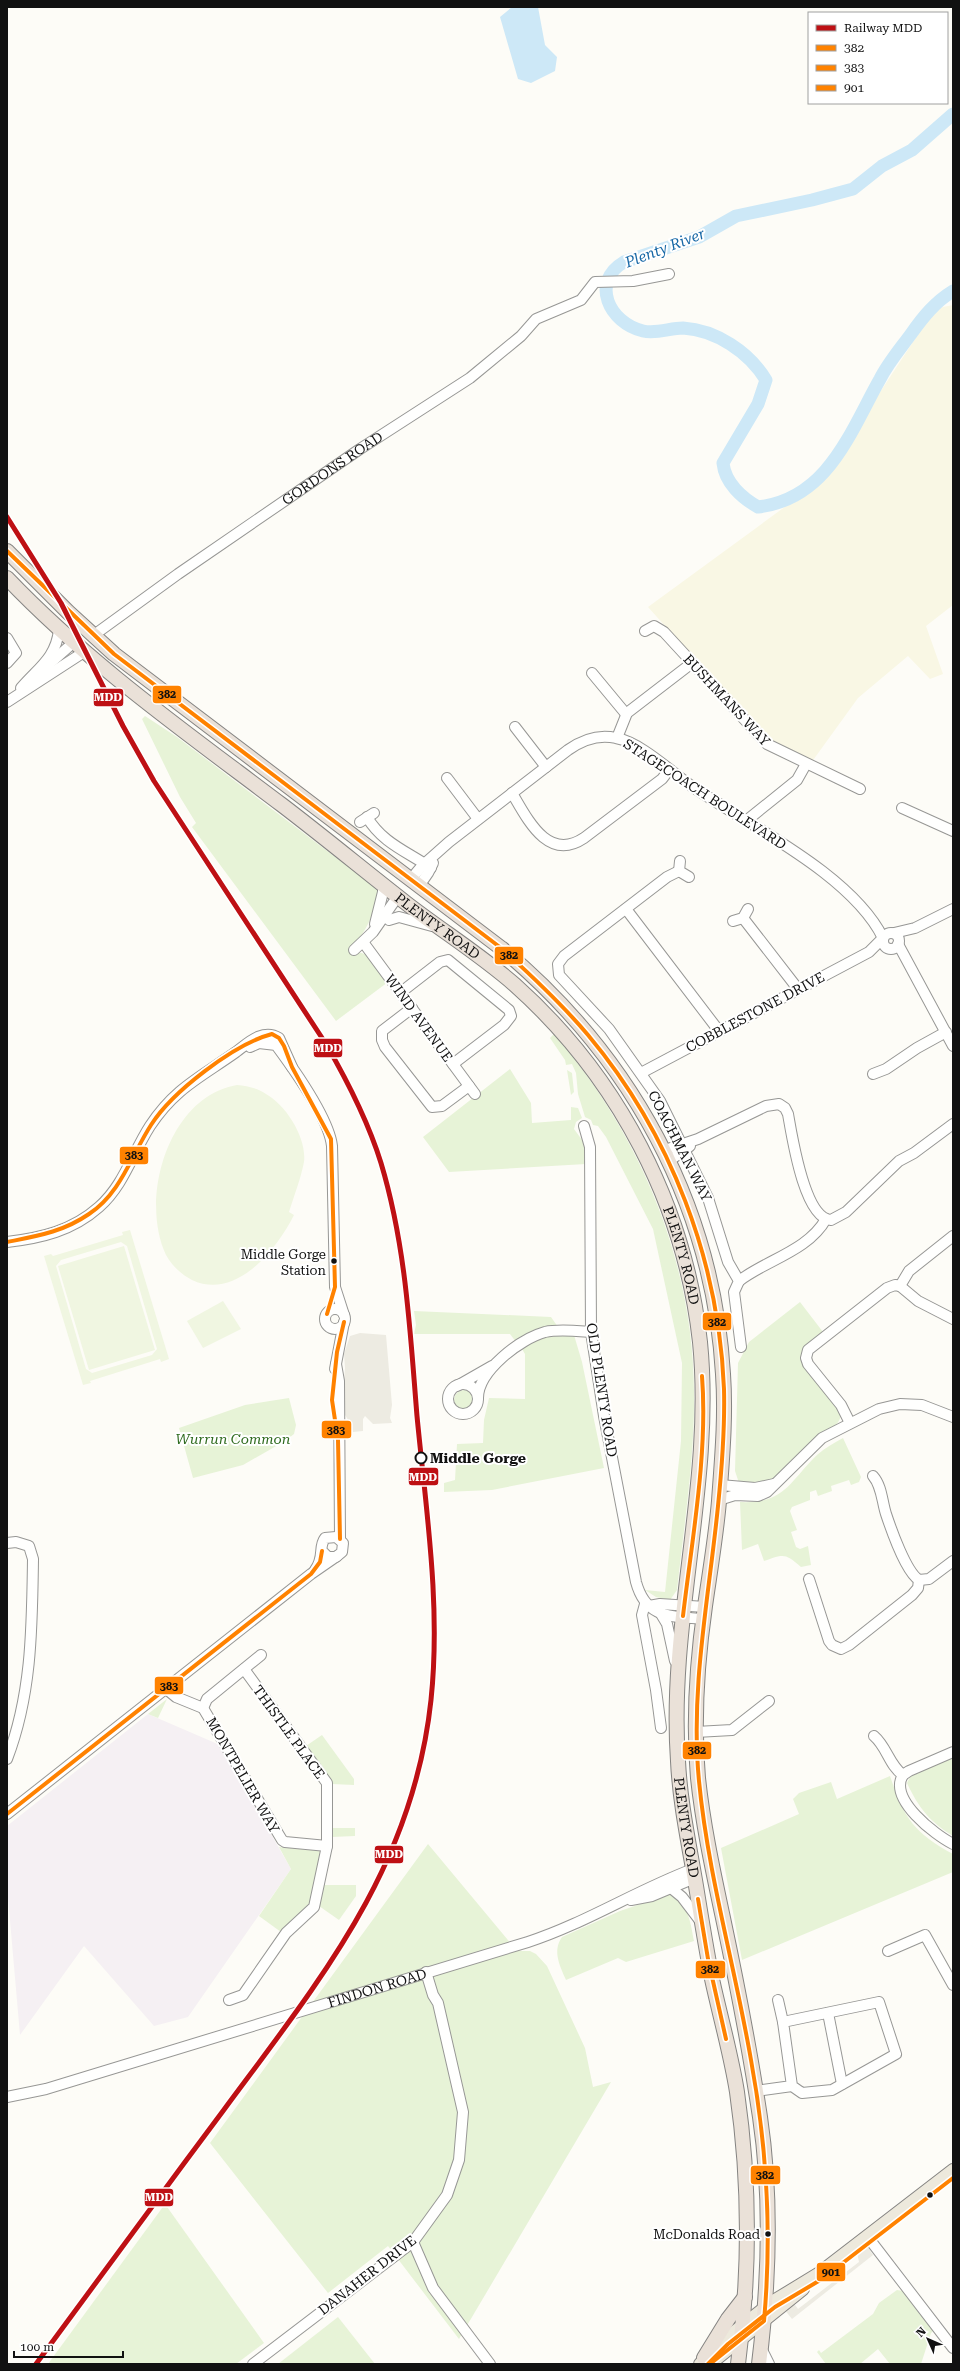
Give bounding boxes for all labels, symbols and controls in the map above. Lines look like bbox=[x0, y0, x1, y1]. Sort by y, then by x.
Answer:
legend bbox=[808, 12, 948, 104]
text: Railway MDD bbox=[844, 21, 922, 35]
text: 382 bbox=[844, 41, 864, 55]
text: 383 bbox=[844, 61, 864, 75]
text: 901 bbox=[844, 81, 864, 95]
water label: Plenty River bbox=[621, 224, 708, 272]
street label: GORDONS ROAD bbox=[279, 428, 386, 508]
street label: BUSHMANS WAY bbox=[680, 651, 774, 749]
line badge: 382 bbox=[152, 685, 182, 704]
line badge: MDD bbox=[93, 688, 124, 707]
text: 382 bbox=[158, 688, 176, 701]
text: MDD bbox=[94, 691, 122, 704]
street label: STAGECOACH BOULEVARD bbox=[621, 735, 789, 853]
street label: PLENTY ROAD bbox=[392, 889, 483, 962]
line badge: 382 bbox=[494, 946, 524, 965]
text: 382 bbox=[500, 949, 518, 962]
street label: COBBLESTONE DRIVE bbox=[683, 969, 827, 1055]
street label: WIND AVENUE bbox=[382, 971, 456, 1065]
line badge: MDD bbox=[313, 1038, 343, 1058]
text: MDD bbox=[314, 1042, 342, 1055]
street label: COACHMAN WAY bbox=[645, 1088, 715, 1204]
line badge: 383 bbox=[119, 1146, 149, 1165]
text: 383 bbox=[125, 1149, 143, 1162]
street label: PLENTY ROAD bbox=[660, 1204, 702, 1306]
place label: Middle Gorge Station bbox=[241, 1247, 327, 1278]
marker: Middle Gorge Station bbox=[329, 1256, 339, 1266]
line badge: 382 bbox=[702, 1312, 732, 1331]
text: 382 bbox=[708, 1316, 726, 1329]
street label: OLD PLENTY ROAD bbox=[583, 1322, 621, 1458]
line badge: 383 bbox=[321, 1420, 352, 1439]
text: 383 bbox=[327, 1424, 345, 1437]
park label: Wurrun Common bbox=[176, 1431, 291, 1447]
place label: Middle Gorge bbox=[430, 1450, 526, 1466]
marker: Middle Gorge bbox=[414, 1451, 428, 1465]
line badge: MDD bbox=[408, 1467, 439, 1486]
text: MDD bbox=[409, 1471, 437, 1484]
line badge: 383 bbox=[154, 1676, 184, 1695]
text: 383 bbox=[160, 1680, 178, 1693]
street label: THISTLE PLACE bbox=[250, 1682, 328, 1782]
street label: MONTPELIER WAY bbox=[203, 1714, 283, 1836]
line badge: 382 bbox=[682, 1741, 712, 1760]
text: 382 bbox=[688, 1744, 706, 1757]
street label: PLENTY ROAD bbox=[671, 1776, 702, 1879]
line badge: MDD bbox=[374, 1845, 404, 1864]
text: MDD bbox=[375, 1848, 403, 1861]
line badge: 382 bbox=[695, 1960, 726, 1979]
text: 382 bbox=[701, 1963, 719, 1976]
street label: FINDON ROAD bbox=[326, 1965, 429, 2011]
line badge: 382 bbox=[750, 2165, 781, 2185]
text: 382 bbox=[756, 2169, 774, 2182]
line badge: MDD bbox=[144, 2188, 174, 2207]
unlabelled marker bbox=[925, 2190, 935, 2200]
text: MDD bbox=[145, 2191, 173, 2204]
place label: McDonalds Road bbox=[653, 2227, 761, 2242]
marker: McDonalds Road bbox=[763, 2229, 773, 2239]
street label: DANAHER DRIVE bbox=[315, 2232, 419, 2318]
line badge: 901 bbox=[816, 2262, 846, 2282]
text: 901 bbox=[822, 2266, 840, 2279]
north arrow bbox=[908, 2319, 948, 2359]
text: N bbox=[914, 2324, 929, 2340]
scale bar bbox=[14, 2333, 123, 2359]
text: 100 m bbox=[20, 2340, 54, 2354]

